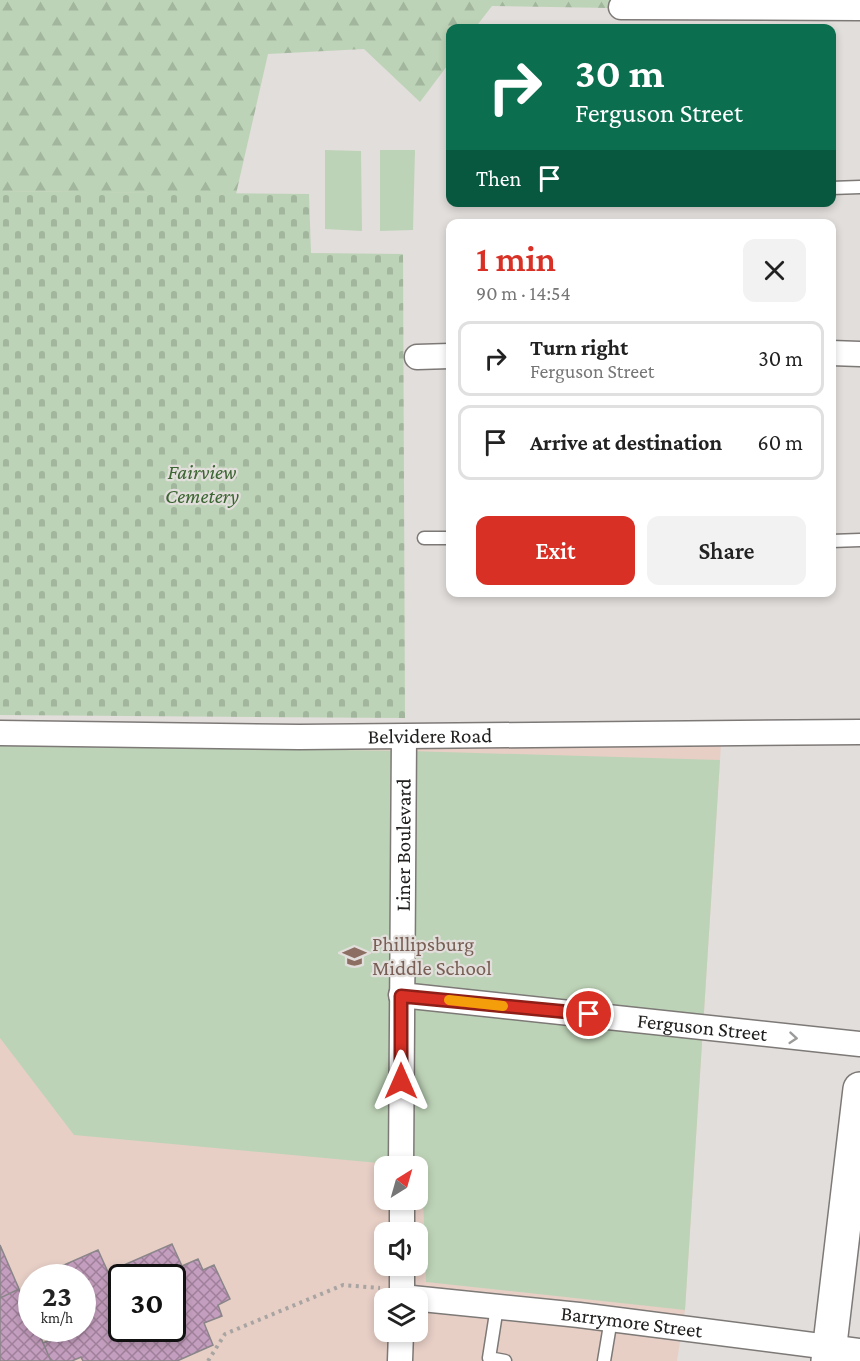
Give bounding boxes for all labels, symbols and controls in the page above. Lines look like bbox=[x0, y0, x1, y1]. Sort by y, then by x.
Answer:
icon: right bbox=[476, 48, 554, 126]
text: 30 m bbox=[575, 49, 665, 96]
text: Ferguson Street bbox=[575, 98, 743, 128]
icon: arrive bbox=[533, 162, 566, 195]
text: Then bbox=[476, 166, 521, 191]
text: 1 min bbox=[476, 239, 556, 279]
button: close bbox=[743, 239, 806, 302]
text: 90 m · 14:54 bbox=[476, 282, 571, 304]
text: Turn right bbox=[530, 335, 628, 360]
icon: right bbox=[479, 342, 512, 375]
text: 30 m bbox=[758, 346, 803, 371]
text: Ferguson Street bbox=[530, 360, 654, 382]
icon: arrive bbox=[479, 426, 512, 459]
text: Arrive at destination bbox=[530, 430, 722, 455]
text: 60 m bbox=[758, 430, 803, 455]
park label: Fairview Cemetery bbox=[165, 460, 239, 508]
button: Exit bbox=[476, 516, 635, 585]
button: Share bbox=[647, 516, 806, 585]
street label: Belvidere Road bbox=[368, 723, 492, 748]
street label: Liner Boulevard bbox=[391, 778, 416, 912]
place label: Phillipsburg Middle School bbox=[372, 932, 492, 980]
school or university icon: Phillipsburg Middle School bbox=[341, 943, 367, 969]
pin bbox=[563, 988, 614, 1039]
icon: arrive bbox=[572, 997, 605, 1030]
street label: Ferguson Street bbox=[636, 1008, 770, 1046]
one-way arrow bbox=[789, 1031, 798, 1044]
position arrow bbox=[369, 1049, 433, 1113]
north arrow bbox=[374, 1156, 428, 1210]
map controls bbox=[374, 1156, 428, 1342]
button: sound bbox=[374, 1222, 428, 1276]
speed limit sign: 30 bbox=[108, 1264, 186, 1342]
text: 23 bbox=[42, 1279, 72, 1312]
button: layers bbox=[374, 1288, 428, 1342]
street label: Barrymore Street bbox=[560, 1301, 705, 1343]
text: km/h bbox=[41, 1310, 73, 1326]

